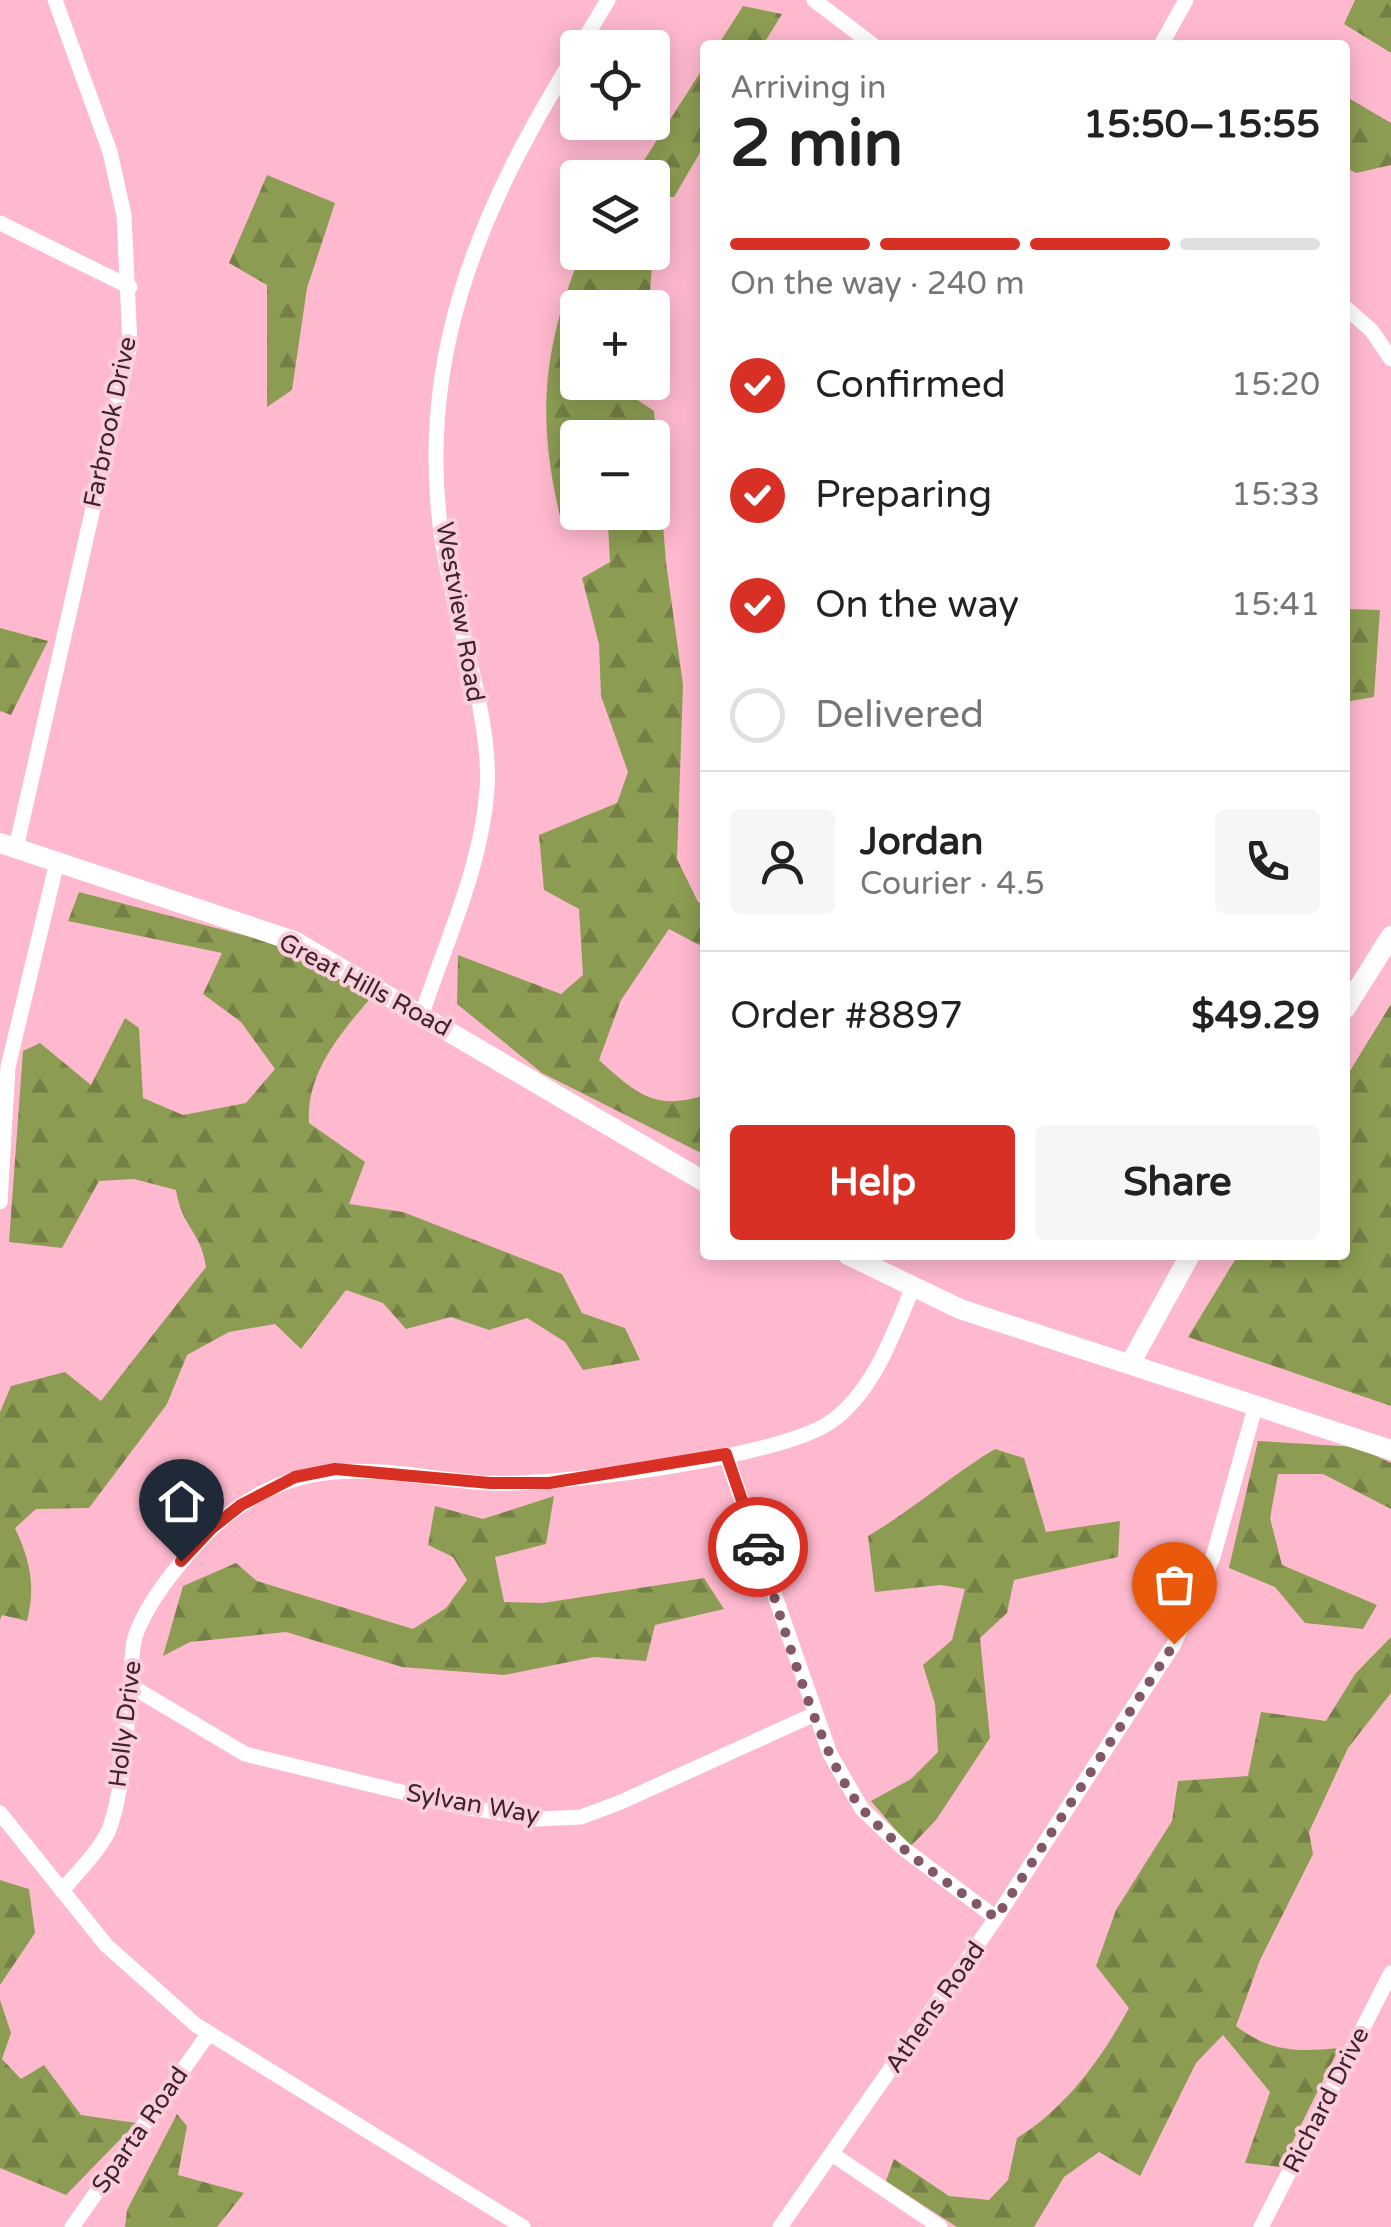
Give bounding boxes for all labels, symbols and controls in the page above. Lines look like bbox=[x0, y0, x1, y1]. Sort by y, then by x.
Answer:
map controls bbox=[560, 30, 670, 530]
button: locate bbox=[560, 30, 670, 140]
text: Arriving in bbox=[730, 69, 887, 107]
text: 15:50–15:55 bbox=[1083, 102, 1320, 148]
text: 2 min bbox=[730, 105, 903, 184]
button: layers bbox=[560, 160, 670, 270]
text: On the way · 240 m bbox=[730, 265, 1025, 303]
button: + bbox=[560, 290, 670, 400]
street label: Farbrook Drive bbox=[77, 334, 143, 510]
icon: check bbox=[730, 358, 785, 413]
text: Confirmed bbox=[815, 362, 1006, 408]
text: 15:20 bbox=[1231, 366, 1320, 404]
button: − bbox=[560, 420, 670, 530]
icon: check bbox=[730, 468, 785, 523]
text: Preparing bbox=[815, 472, 992, 518]
text: 15:33 bbox=[1231, 476, 1320, 514]
street label: Westview Road bbox=[429, 520, 491, 704]
icon: check bbox=[730, 578, 785, 633]
text: On the way bbox=[815, 582, 1019, 628]
text: 15:41 bbox=[1231, 586, 1320, 624]
text: Delivered bbox=[815, 692, 984, 738]
button: person bbox=[730, 809, 835, 914]
button: phone bbox=[1215, 809, 1320, 914]
text: Jordan bbox=[860, 819, 983, 865]
text: Courier · 4.5 bbox=[860, 865, 1045, 903]
street label: Great Hills Road bbox=[274, 927, 456, 1043]
text: Order #8897 bbox=[730, 993, 963, 1039]
text: $49.29 bbox=[1191, 993, 1320, 1039]
button: Help bbox=[730, 1125, 1015, 1240]
button: Share bbox=[1035, 1125, 1320, 1240]
pin bbox=[139, 1459, 224, 1562]
icon: home bbox=[154, 1474, 209, 1529]
courier bbox=[708, 1497, 808, 1597]
icon: car bbox=[731, 1520, 786, 1575]
pin bbox=[1132, 1542, 1217, 1645]
icon: bag bbox=[1147, 1557, 1202, 1612]
street label: Holly Drive bbox=[102, 1659, 148, 1789]
street label: Sylvan Way bbox=[404, 1778, 542, 1830]
street label: Athens Road bbox=[879, 1936, 991, 2078]
street label: Richard Drive bbox=[1276, 2022, 1376, 2178]
street label: Sparta Road bbox=[85, 2061, 195, 2199]

